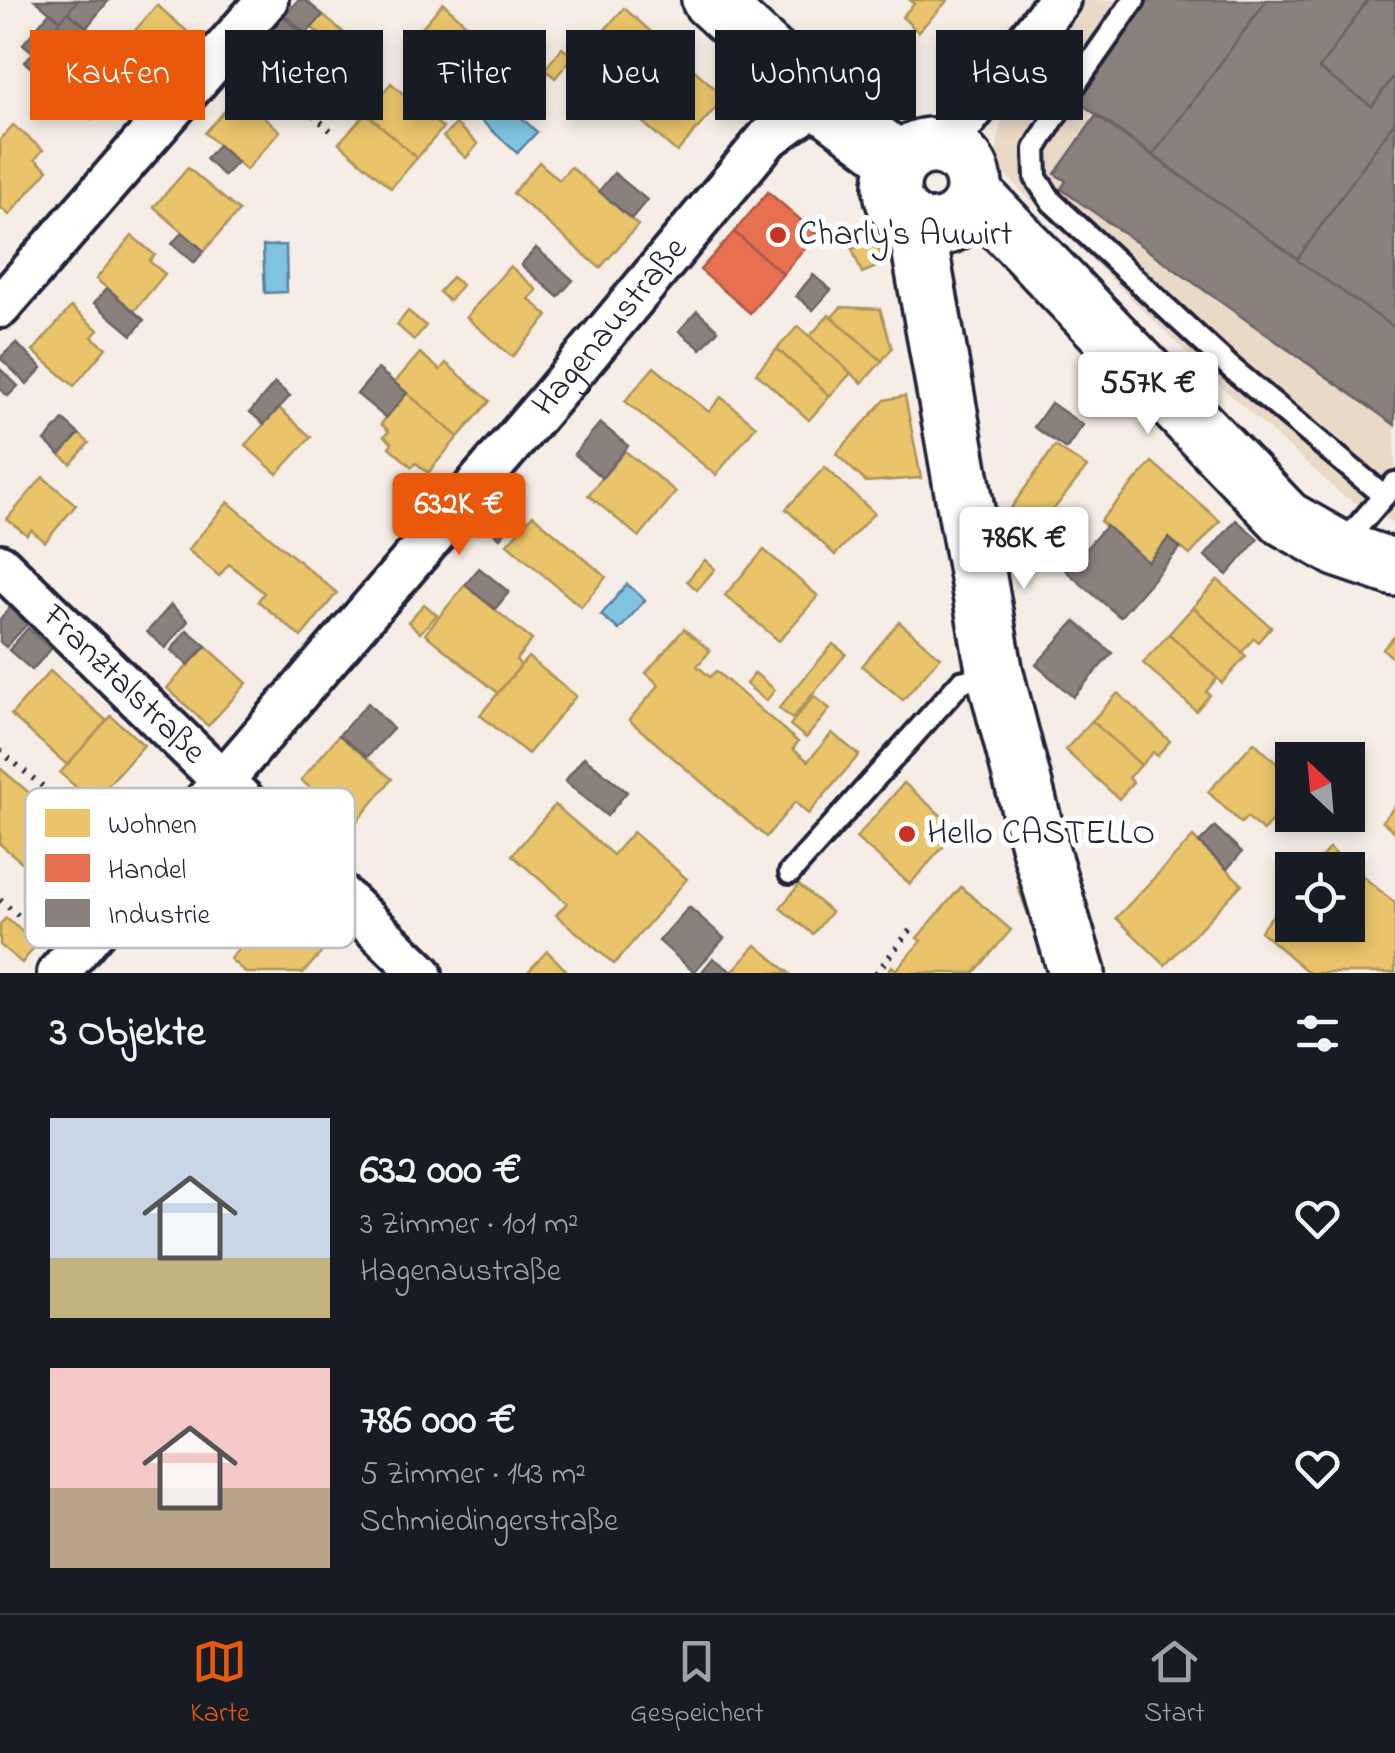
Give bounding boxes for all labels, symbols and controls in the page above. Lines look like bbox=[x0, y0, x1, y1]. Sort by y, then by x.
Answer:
chip: Kaufen bbox=[30, 30, 205, 120]
chip: Mieten bbox=[225, 30, 383, 120]
chip: Filter bbox=[403, 30, 546, 120]
chip: Neu bbox=[566, 30, 695, 120]
chip: Wohnung bbox=[715, 30, 916, 120]
chip: Haus bbox=[936, 30, 1083, 120]
place label: Charly's Auwirt bbox=[798, 210, 1013, 261]
marker: Charly's Auwirt bbox=[767, 224, 789, 246]
street label: Hagenaustraße bbox=[520, 226, 701, 428]
pin: 557K € bbox=[1067, 352, 1229, 437]
text: 557K € bbox=[1100, 361, 1196, 408]
pin: 632K € bbox=[378, 473, 540, 558]
text: 632K € bbox=[414, 482, 504, 529]
pin: 786K € bbox=[943, 507, 1105, 592]
text: 786K € bbox=[981, 516, 1067, 563]
street label: Franztalstraße bbox=[29, 592, 217, 777]
north arrow bbox=[1275, 742, 1365, 832]
map controls bbox=[1275, 742, 1365, 942]
legend bbox=[25, 788, 355, 948]
text: Wohnen bbox=[108, 806, 197, 847]
place label: Hello CASTELLO bbox=[927, 809, 1155, 860]
marker: Hello CASTELLO bbox=[896, 823, 918, 845]
text: Handel bbox=[108, 851, 186, 892]
button: locate bbox=[1275, 852, 1365, 942]
text: Industrie bbox=[108, 896, 210, 937]
text: 3 Objekte bbox=[50, 1003, 205, 1064]
icon: filters bbox=[1290, 1006, 1345, 1061]
text: 632 000 € bbox=[360, 1141, 521, 1202]
icon: home bbox=[130, 1158, 250, 1278]
icon: heart bbox=[1290, 1191, 1345, 1246]
text: 3 Zimmer · 101 m² bbox=[360, 1202, 578, 1249]
text: Hagenaustraße bbox=[360, 1249, 561, 1296]
text: 786 000 € bbox=[360, 1391, 516, 1452]
icon: home bbox=[130, 1408, 250, 1528]
icon: heart bbox=[1290, 1441, 1345, 1496]
text: 5 Zimmer · 143 m² bbox=[360, 1452, 586, 1499]
text: Schmiedingerstraße bbox=[360, 1499, 618, 1546]
tab: Karte bbox=[190, 1634, 250, 1735]
tab: Gespeichert bbox=[630, 1634, 764, 1735]
tab: Start bbox=[1144, 1634, 1205, 1735]

